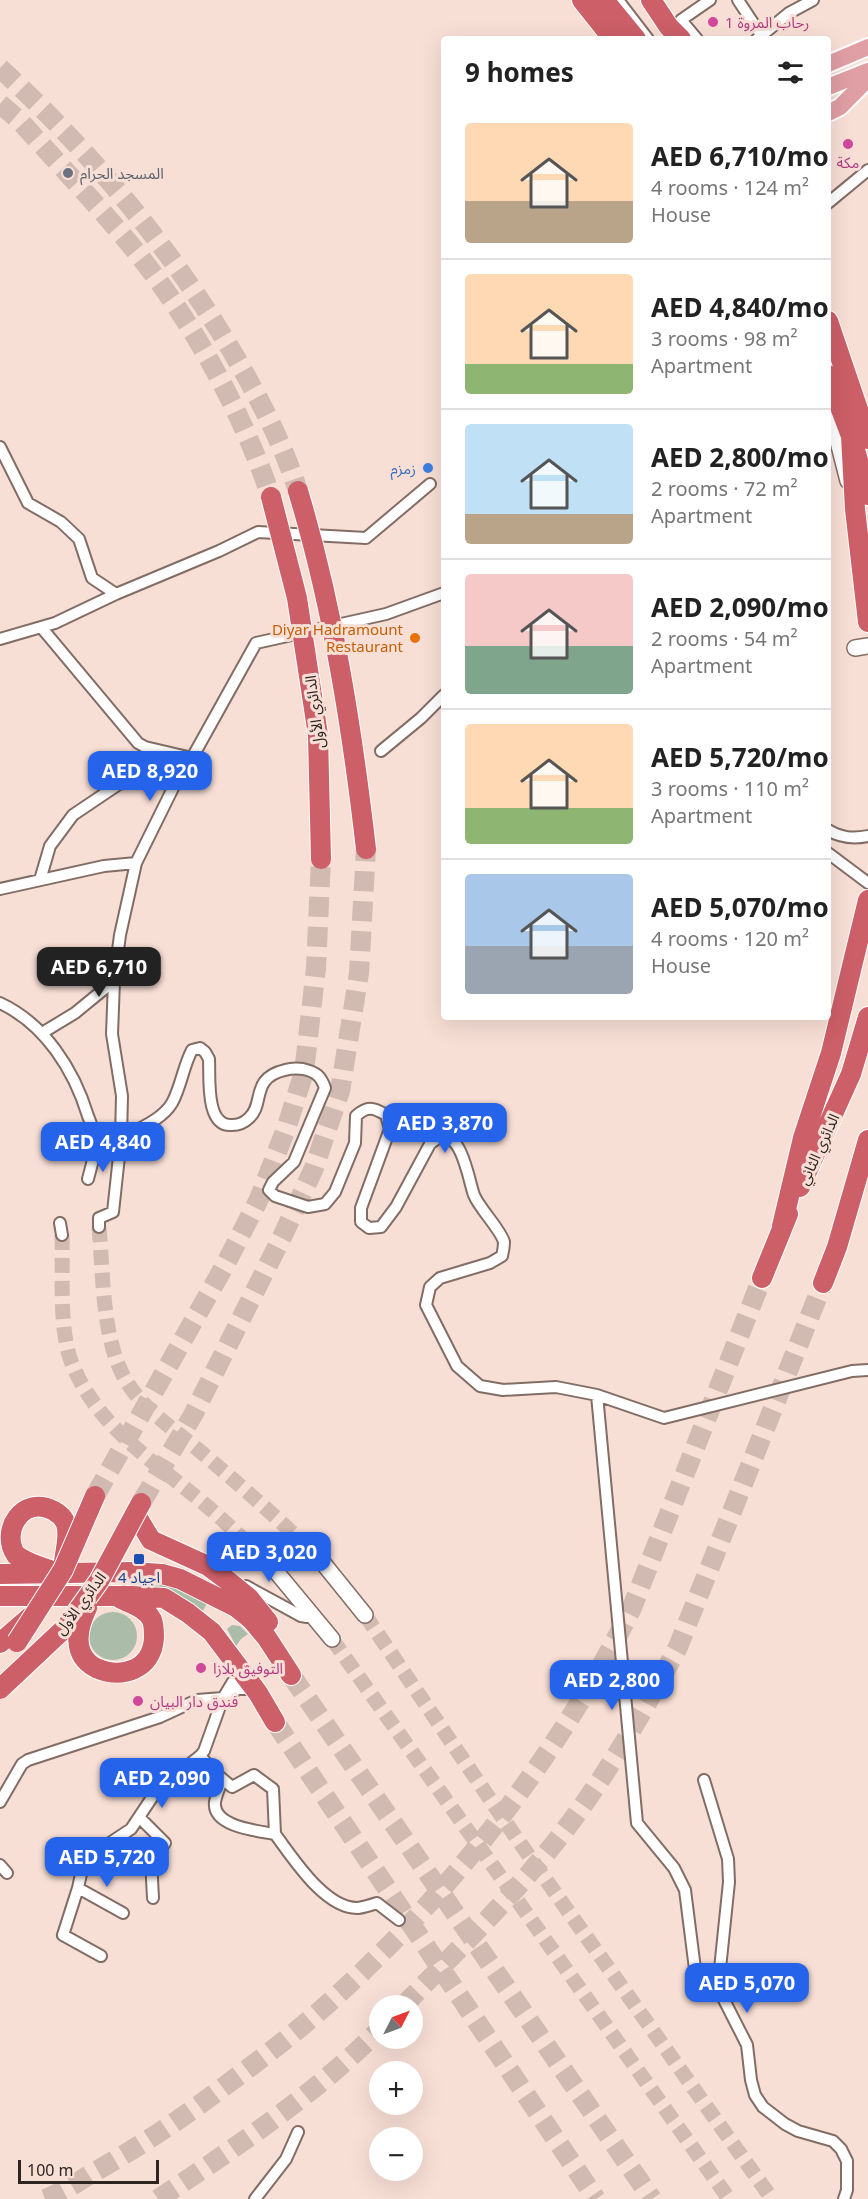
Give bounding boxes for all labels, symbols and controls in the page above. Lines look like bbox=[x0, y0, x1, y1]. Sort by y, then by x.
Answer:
place label: رحاب المروة 1 bbox=[725, 12, 809, 32]
marker: رحاب المروة 1 bbox=[706, 15, 720, 29]
text: 9 homes bbox=[465, 54, 574, 90]
icon: filters bbox=[774, 56, 807, 89]
marker: مكة bbox=[841, 137, 855, 151]
text: AED 6,710/mo bbox=[651, 138, 829, 174]
icon: home bbox=[513, 147, 585, 219]
place label: مكة bbox=[837, 152, 859, 172]
place label: المسجد الحرام bbox=[80, 163, 164, 185]
marker: المسجد الحرام bbox=[61, 166, 75, 180]
text: 4 rooms · 124 m² bbox=[651, 174, 809, 201]
text: House bbox=[651, 201, 711, 228]
text: AED 4,840/mo bbox=[651, 289, 829, 325]
icon: home bbox=[513, 298, 585, 370]
text: 3 rooms · 98 m² bbox=[651, 325, 798, 352]
text: Apartment bbox=[651, 352, 752, 379]
text: AED 2,800/mo bbox=[651, 439, 829, 475]
icon: home bbox=[513, 448, 585, 520]
place label: زمزم bbox=[391, 458, 416, 480]
marker: زمزم bbox=[421, 461, 435, 475]
text: 2 rooms · 72 m² bbox=[651, 475, 798, 502]
text: Apartment bbox=[651, 502, 752, 529]
text: AED 2,090/mo bbox=[651, 589, 829, 625]
icon: home bbox=[513, 598, 585, 670]
place label: Diyar Hadramount Restaurant bbox=[272, 619, 404, 656]
text: 2 rooms · 54 m² bbox=[651, 625, 798, 652]
marker: Diyar Hadramount Restaurant bbox=[408, 631, 422, 645]
text: Apartment bbox=[651, 652, 752, 679]
street label: الدائري الأول bbox=[300, 674, 331, 750]
text: AED 5,720/mo bbox=[651, 739, 829, 775]
icon: home bbox=[513, 748, 585, 820]
pin: AED 8,920 bbox=[81, 751, 219, 802]
text: AED 8,920 bbox=[102, 757, 198, 784]
text: 3 rooms · 110 m² bbox=[651, 775, 809, 802]
text: Apartment bbox=[651, 802, 752, 829]
text: AED 5,070/mo bbox=[651, 889, 829, 925]
icon: home bbox=[513, 898, 585, 970]
text: 4 rooms · 120 m² bbox=[651, 925, 809, 952]
pin: AED 6,710 bbox=[30, 947, 168, 998]
text: House bbox=[651, 952, 711, 979]
text: AED 6,710 bbox=[51, 953, 147, 980]
pin: AED 3,870 bbox=[376, 1103, 514, 1154]
text: AED 3,870 bbox=[397, 1109, 493, 1136]
street label: الدائري الثاني bbox=[793, 1110, 846, 1189]
pin: AED 4,840 bbox=[34, 1122, 172, 1173]
text: AED 4,840 bbox=[55, 1128, 151, 1155]
pin: AED 3,020 bbox=[200, 1532, 338, 1583]
text: AED 3,020 bbox=[221, 1538, 317, 1565]
marker: اجياد 4 bbox=[132, 1552, 146, 1566]
place label: اجياد 4 bbox=[118, 1567, 160, 1587]
street label: الدائري الأول bbox=[50, 1568, 112, 1640]
place label: التوفيق بلازا bbox=[213, 1658, 283, 1679]
pin: AED 2,800 bbox=[543, 1660, 681, 1711]
marker: التوفيق بلازا bbox=[194, 1661, 208, 1675]
text: AED 2,800 bbox=[564, 1666, 660, 1693]
place label: فندق دار البيان bbox=[150, 1691, 239, 1711]
marker: فندق دار البيان bbox=[131, 1694, 145, 1708]
pin: AED 2,090 bbox=[93, 1758, 231, 1809]
text: AED 2,090 bbox=[114, 1764, 210, 1791]
pin: AED 5,720 bbox=[38, 1837, 176, 1888]
text: AED 5,720 bbox=[59, 1843, 155, 1870]
pin: AED 5,070 bbox=[678, 1963, 816, 2014]
text: AED 5,070 bbox=[699, 1969, 795, 1996]
north arrow bbox=[369, 1995, 423, 2049]
map controls bbox=[369, 1995, 423, 2181]
button: + bbox=[369, 2061, 423, 2115]
button: − bbox=[369, 2127, 423, 2181]
scale bar bbox=[18, 2157, 159, 2184]
text: 100 m bbox=[27, 2159, 74, 2181]

